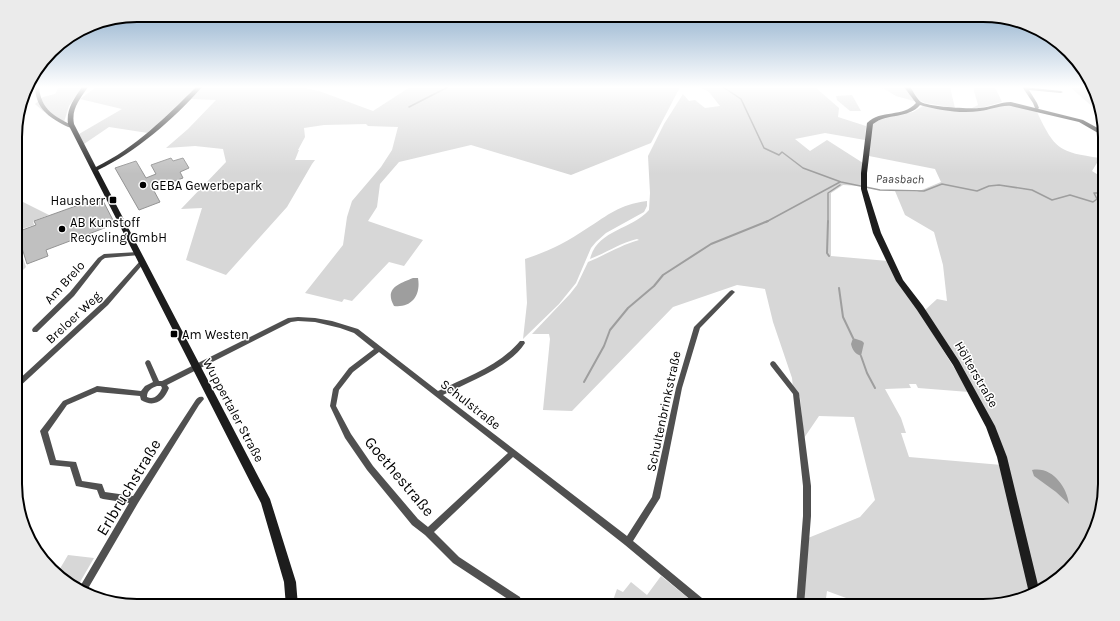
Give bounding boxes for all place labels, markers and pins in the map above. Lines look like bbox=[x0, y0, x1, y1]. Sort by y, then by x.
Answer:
place label: GEBA Gewerbepark bbox=[151, 178, 262, 193]
marker: GEBA Gewerbepark bbox=[138, 180, 148, 190]
place label: Hausherr bbox=[51, 193, 105, 208]
marker: Hausherr bbox=[108, 195, 118, 205]
place label: AB Kunstoff Recycling GmbH bbox=[70, 215, 167, 245]
marker: AB Kunstoff Recycling GmbH bbox=[57, 224, 67, 234]
place label: Am Westen bbox=[182, 327, 249, 342]
marker: Am Westen bbox=[169, 329, 179, 339]

